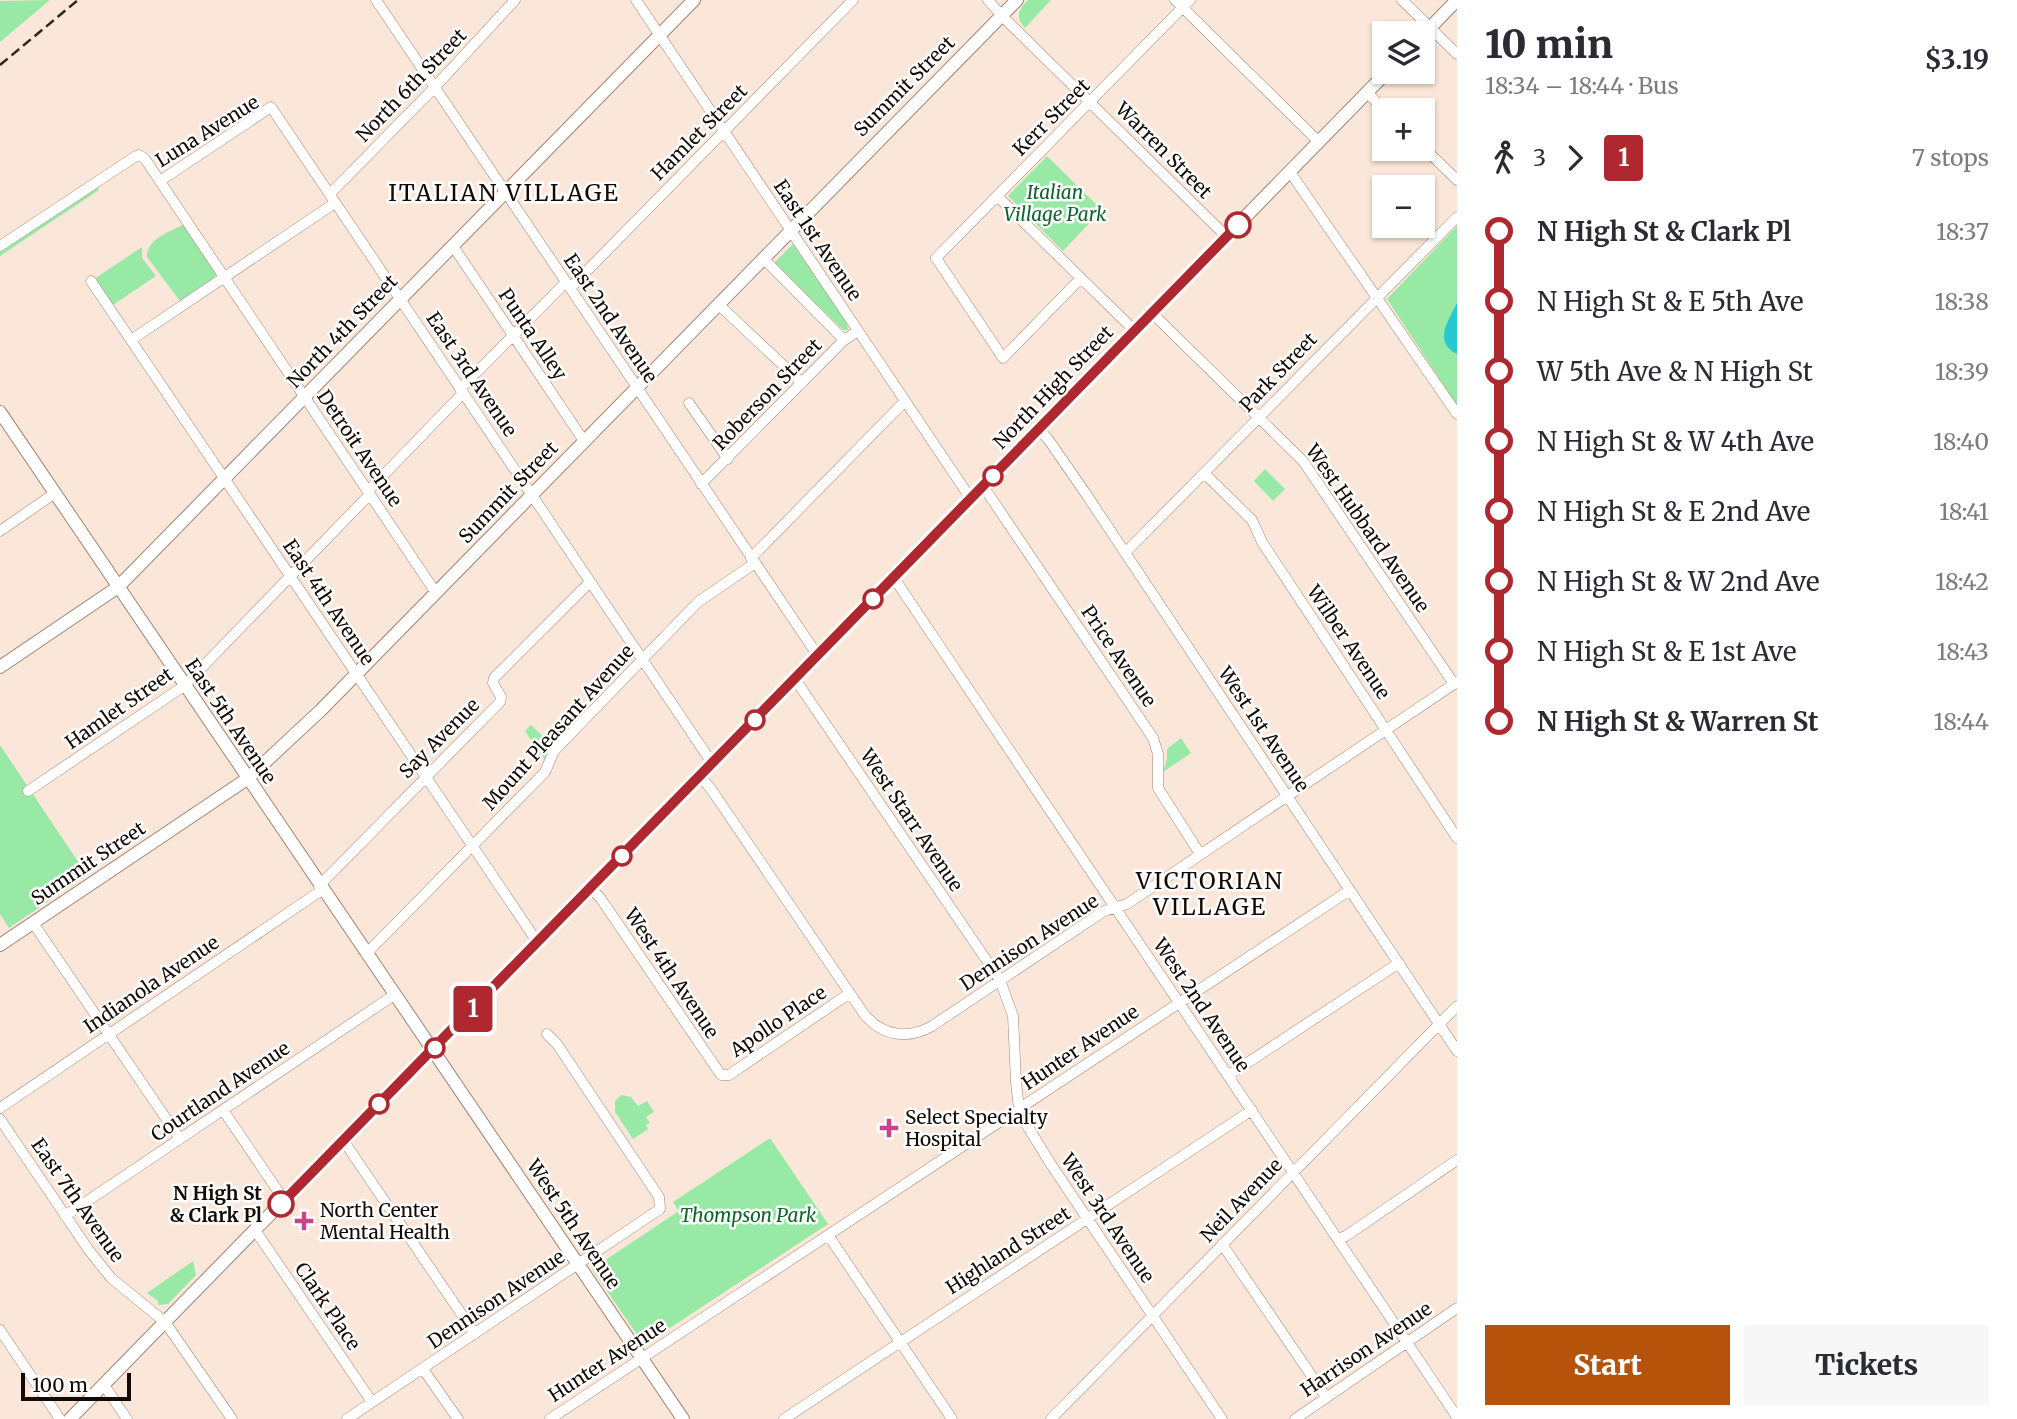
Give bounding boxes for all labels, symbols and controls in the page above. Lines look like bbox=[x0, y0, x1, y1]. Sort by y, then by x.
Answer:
map controls bbox=[1372, 21, 1435, 238]
button: layers bbox=[1372, 21, 1435, 84]
text: 10 min bbox=[1485, 21, 1613, 68]
street label: North 6th Street bbox=[351, 23, 472, 147]
street label: Summit Street bbox=[849, 30, 960, 141]
text: $3.19 bbox=[1924, 43, 1989, 76]
text: 18:34 – 18:44 · Bus bbox=[1485, 71, 1679, 100]
street label: Kerr Street bbox=[1007, 73, 1095, 161]
street label: Hamlet Street bbox=[646, 78, 753, 185]
street label: Luna Avenue bbox=[151, 90, 263, 172]
street label: Warren Street bbox=[1110, 96, 1218, 204]
button: + bbox=[1372, 98, 1435, 161]
icon: walk bbox=[1485, 139, 1523, 177]
icon: forward bbox=[1556, 139, 1594, 177]
text: 1 bbox=[1618, 142, 1629, 173]
text: 3 bbox=[1533, 143, 1546, 172]
text: 7 stops bbox=[1912, 143, 1989, 172]
street label: East 1st Avenue bbox=[769, 175, 867, 305]
button: − bbox=[1372, 175, 1435, 238]
district label: ITALIAN VILLAGE bbox=[388, 178, 620, 207]
park label: Italian Village Park bbox=[1004, 180, 1107, 226]
unlabelled marker bbox=[1225, 212, 1251, 238]
text: N High St & Clark Pl bbox=[1537, 215, 1791, 248]
text: 18:37 bbox=[1936, 217, 1989, 246]
street label: East 2nd Avenue bbox=[559, 249, 663, 387]
street label: North 4th Street bbox=[282, 269, 403, 393]
street label: Punta Alley bbox=[494, 284, 572, 384]
text: N High St & E 5th Ave bbox=[1537, 285, 1804, 318]
text: 18:38 bbox=[1935, 287, 1989, 316]
street label: East 3rd Avenue bbox=[421, 307, 523, 441]
street label: North High Street bbox=[988, 320, 1118, 454]
street label: Park Street bbox=[1234, 327, 1322, 417]
street label: Roberson Street bbox=[708, 333, 827, 455]
text: W 5th Ave & N High St bbox=[1537, 355, 1813, 388]
text: 18:39 bbox=[1935, 357, 1989, 386]
street label: Detroit Avenue bbox=[312, 385, 408, 511]
text: N High St & W 4th Ave bbox=[1537, 425, 1814, 458]
text: 18:40 bbox=[1933, 427, 1989, 456]
street label: Summit Street bbox=[453, 436, 563, 548]
street label: West Hubbard Avenue bbox=[1300, 439, 1435, 617]
unlabelled marker bbox=[983, 466, 1003, 486]
text: N High St & E 2nd Ave bbox=[1537, 495, 1810, 528]
text: 18:41 bbox=[1939, 497, 1989, 526]
street label: East 4th Avenue bbox=[278, 535, 380, 670]
text: N High St & W 2nd Ave bbox=[1537, 565, 1820, 598]
text: 18:42 bbox=[1935, 567, 1989, 596]
street label: Wilber Avenue bbox=[1302, 580, 1396, 704]
unlabelled marker bbox=[863, 589, 883, 609]
street label: Price Avenue bbox=[1076, 601, 1162, 711]
text: N High St & E 1st Ave bbox=[1537, 635, 1797, 668]
text: 18:43 bbox=[1937, 637, 1989, 666]
street label: Mount Pleasant Avenue bbox=[477, 639, 639, 815]
street label: East 5th Avenue bbox=[180, 654, 282, 788]
street label: West 1st Avenue bbox=[1213, 661, 1315, 796]
street label: Hamlet Street bbox=[60, 662, 178, 754]
street label: Say Avenue bbox=[394, 693, 484, 783]
text: N High St & Warren St bbox=[1537, 705, 1818, 738]
text: 18:44 bbox=[1934, 707, 1989, 736]
unlabelled marker bbox=[745, 710, 765, 730]
street label: West Starr Avenue bbox=[855, 743, 969, 896]
street label: Summit Street bbox=[26, 816, 150, 910]
unlabelled marker bbox=[612, 846, 632, 866]
district label: VICTORIAN VILLAGE bbox=[1135, 866, 1284, 921]
street label: Dennison Avenue bbox=[955, 888, 1103, 996]
street label: West 4th Avenue bbox=[619, 903, 724, 1043]
street label: Indianola Avenue bbox=[79, 930, 223, 1038]
street label: West 2nd Avenue bbox=[1148, 933, 1256, 1076]
street label: Apollo Place bbox=[724, 980, 831, 1063]
line badge: 1 bbox=[450, 986, 496, 1032]
text: 1 bbox=[467, 993, 479, 1024]
street label: Hunter Avenue bbox=[1017, 999, 1143, 1095]
street label: Courtland Avenue bbox=[146, 1036, 294, 1146]
unlabelled marker bbox=[425, 1038, 445, 1058]
unlabelled marker bbox=[369, 1094, 389, 1114]
place label: Select Specialty Hospital bbox=[905, 1105, 1048, 1151]
marker: Select Specialty Hospital bbox=[879, 1118, 899, 1138]
street label: East 7th Avenue bbox=[26, 1133, 130, 1267]
street label: West 3rd Avenue bbox=[1055, 1148, 1160, 1287]
street label: Neil Avenue bbox=[1195, 1153, 1287, 1247]
street label: West 5th Avenue bbox=[521, 1154, 626, 1293]
place label: N High St & Clark Pl bbox=[170, 1181, 262, 1227]
marker: N High St & Clark Pl bbox=[268, 1191, 294, 1217]
place label: North Center Mental Health bbox=[320, 1198, 450, 1244]
street label: Highland Street bbox=[941, 1200, 1075, 1299]
park label: Thompson Park bbox=[680, 1203, 817, 1227]
marker: North Center Mental Health bbox=[294, 1211, 314, 1231]
street label: Dennison Avenue bbox=[423, 1244, 569, 1354]
street label: Clark Place bbox=[290, 1258, 366, 1354]
street label: Harrison Avenue bbox=[1296, 1296, 1436, 1402]
street label: Hunter Avenue bbox=[544, 1313, 670, 1407]
button: Start bbox=[1485, 1325, 1730, 1405]
button: Tickets bbox=[1744, 1325, 1989, 1405]
scale bar bbox=[21, 1370, 131, 1402]
text: 100 m bbox=[32, 1373, 88, 1397]

